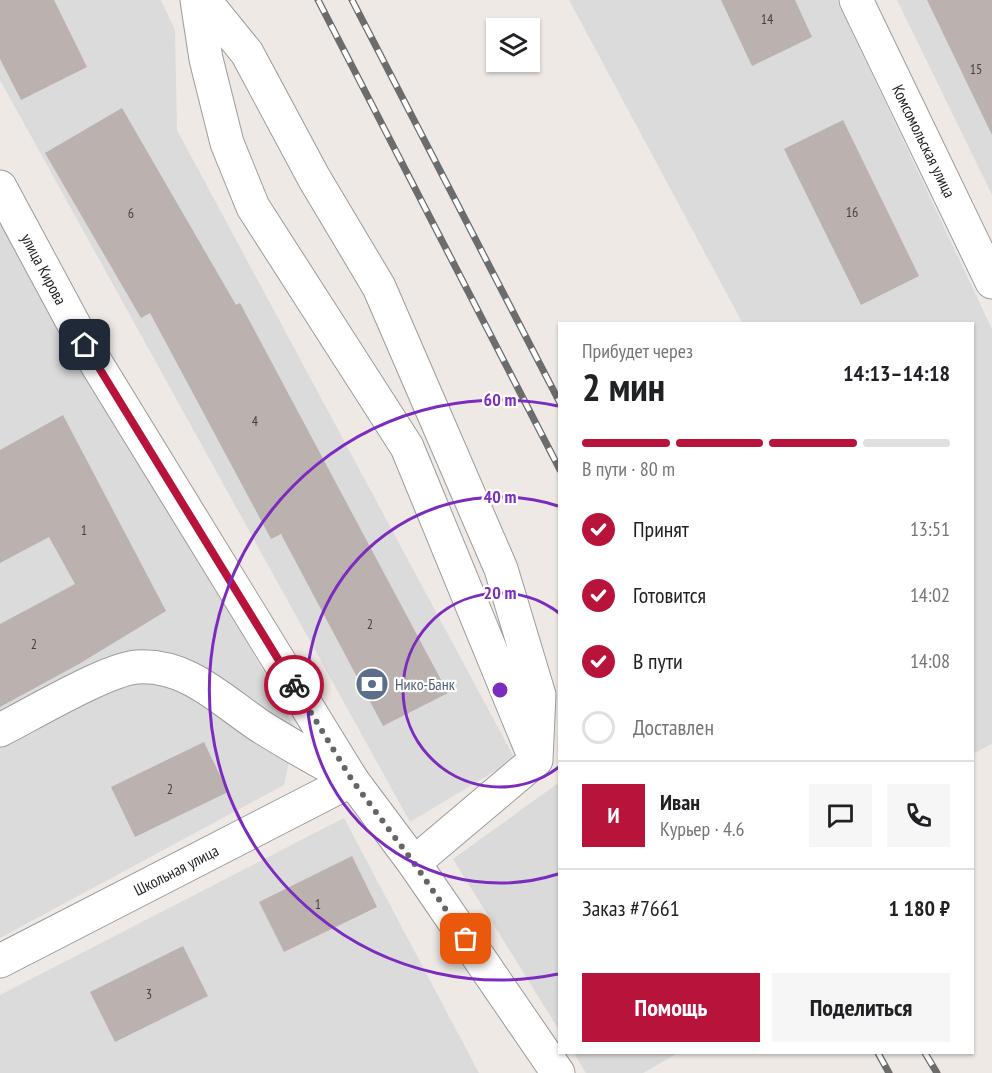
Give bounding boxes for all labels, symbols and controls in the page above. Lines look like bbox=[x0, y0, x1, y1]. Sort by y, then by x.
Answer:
house number: 14 bbox=[761, 10, 774, 28]
map controls bbox=[486, 18, 540, 72]
button: layers bbox=[486, 18, 540, 72]
house number: 15 bbox=[970, 60, 982, 78]
street label: Комсомольская улица bbox=[888, 81, 960, 201]
house number: 16 bbox=[846, 203, 858, 221]
house number: 6 bbox=[128, 204, 134, 222]
street label: улица Кирова bbox=[17, 230, 71, 308]
pin bbox=[59, 319, 110, 370]
icon: home bbox=[68, 328, 101, 361]
text: Прибудет через bbox=[582, 338, 693, 364]
text: 14:13–14:18 bbox=[843, 359, 950, 387]
text: 2 мин bbox=[582, 361, 665, 412]
text: 60 m bbox=[484, 388, 516, 411]
house number: 4 bbox=[252, 412, 259, 430]
text: В пути · 80 m bbox=[582, 456, 675, 482]
text: 40 m bbox=[484, 485, 516, 508]
icon: check bbox=[582, 513, 615, 546]
text: Принят bbox=[633, 515, 689, 543]
text: 13:51 bbox=[910, 516, 950, 542]
house number: 1 bbox=[81, 521, 87, 539]
icon: check bbox=[582, 579, 615, 612]
text: 20 m bbox=[484, 581, 516, 604]
text: Готовится bbox=[633, 581, 706, 609]
text: 14:02 bbox=[910, 582, 950, 608]
house number: 2 bbox=[367, 615, 373, 633]
house number: 2 bbox=[31, 635, 37, 653]
icon: check bbox=[582, 645, 615, 678]
text: В пути bbox=[633, 647, 683, 675]
text: 14:08 bbox=[910, 648, 950, 674]
courier bbox=[264, 655, 324, 715]
bank icon: Нико-Банк bbox=[354, 666, 390, 702]
icon: bike bbox=[278, 669, 311, 702]
place label: Нико-Банк bbox=[395, 674, 456, 694]
centre of rings bbox=[490, 680, 510, 700]
text: Доставлен bbox=[633, 713, 714, 741]
house number: 2 bbox=[167, 780, 173, 798]
button: chat bbox=[809, 784, 872, 847]
button: phone bbox=[887, 784, 950, 847]
text: Иван bbox=[660, 788, 700, 816]
text: И bbox=[607, 801, 620, 829]
text: Курьер · 4.6 bbox=[660, 816, 745, 842]
street label: Школьная улица bbox=[130, 840, 222, 900]
text: Заказ #7661 bbox=[582, 894, 680, 922]
text: 1 180 ₽ bbox=[888, 894, 950, 922]
house number: 1 bbox=[315, 895, 321, 913]
pin bbox=[440, 913, 491, 964]
icon: bag bbox=[449, 922, 482, 955]
button: Помощь bbox=[582, 973, 760, 1042]
button: Поделиться bbox=[772, 973, 950, 1042]
house number: 3 bbox=[146, 985, 152, 1003]

